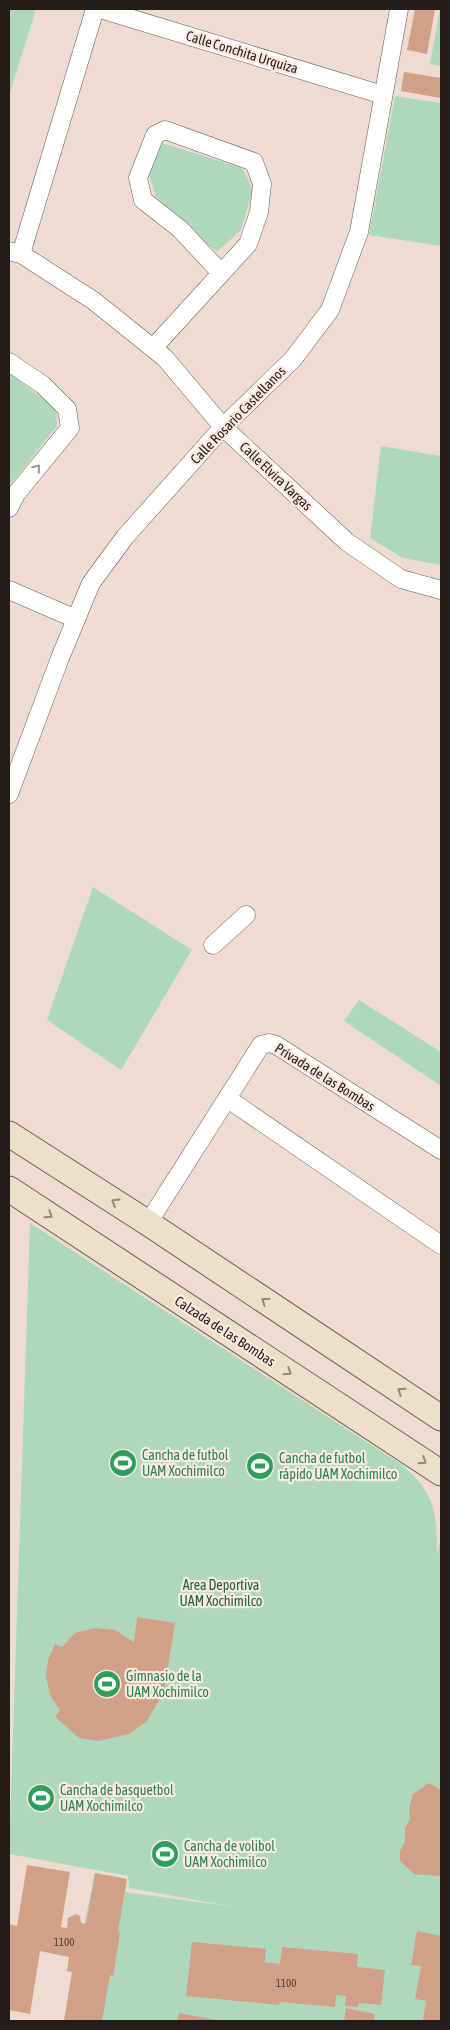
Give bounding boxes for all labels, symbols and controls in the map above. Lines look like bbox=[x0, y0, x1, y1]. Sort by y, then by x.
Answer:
street label: Calle Conchita Urquiza bbox=[184, 27, 300, 77]
street label: Calle Rosario Castellanos bbox=[187, 363, 289, 467]
street label: Calle Elvira Vargas bbox=[237, 438, 316, 514]
one-way arrow bbox=[31, 465, 40, 474]
street label: Privada de las Bombas bbox=[272, 1040, 378, 1114]
one-way arrow bbox=[112, 1199, 121, 1208]
one-way arrow bbox=[44, 1209, 53, 1219]
street label: Calzada de las Bombas bbox=[172, 1293, 278, 1369]
one-way arrow bbox=[262, 1298, 271, 1307]
one-way arrow bbox=[282, 1366, 291, 1375]
one-way arrow bbox=[397, 1388, 406, 1397]
place label: Cancha de futbol UAM Xochimilco bbox=[142, 1447, 229, 1479]
sports icon: Cancha de futbol UAM Xochimilco bbox=[108, 1448, 138, 1478]
place label: Cancha de futbol rápido UAM Xochimilco bbox=[279, 1450, 397, 1482]
sports icon: Cancha de futbol rápido UAM Xochimilco bbox=[245, 1451, 275, 1481]
one-way arrow bbox=[418, 1455, 427, 1465]
park label: Area Deportiva UAM Xochimilco bbox=[180, 1577, 262, 1609]
place label: Gimnasio de la UAM Xochimilco bbox=[126, 1668, 209, 1700]
sports icon: Gimnasio de la UAM Xochimilco bbox=[92, 1669, 122, 1699]
place label: Cancha de basquetbol UAM Xochimilco bbox=[60, 1782, 174, 1814]
sports icon: Cancha de basquetbol UAM Xochimilco bbox=[26, 1783, 56, 1813]
place label: Cancha de volibol UAM Xochimilco bbox=[184, 1838, 275, 1870]
sports icon: Cancha de volibol UAM Xochimilco bbox=[150, 1839, 180, 1869]
house number: 1100 bbox=[54, 1936, 74, 1948]
house number: 1100 bbox=[276, 1977, 296, 1989]

